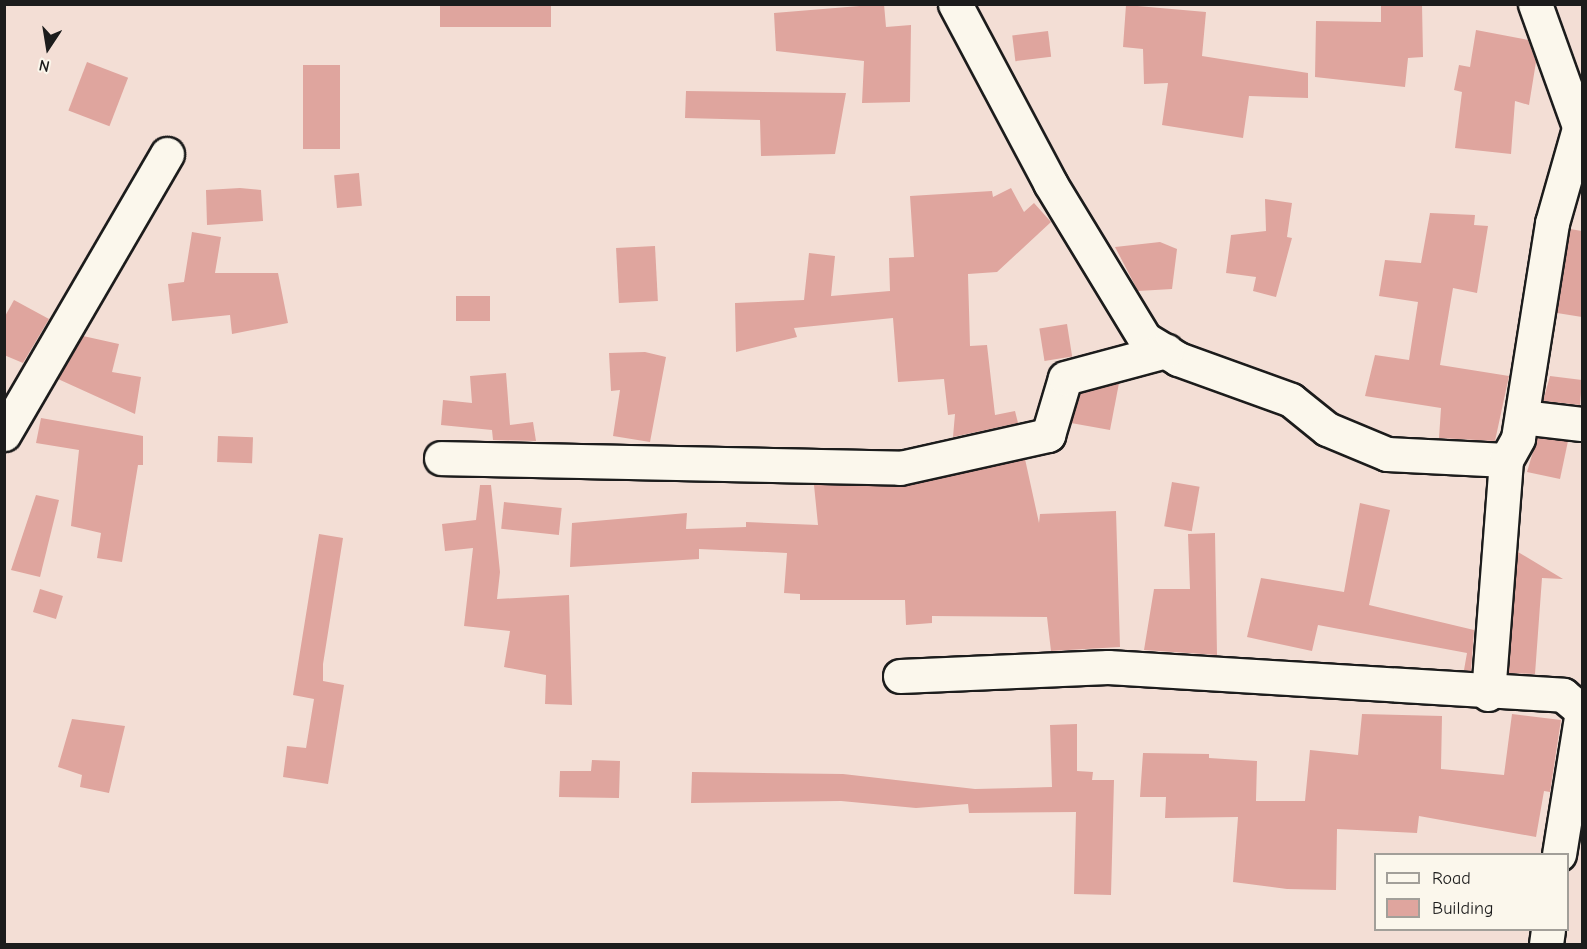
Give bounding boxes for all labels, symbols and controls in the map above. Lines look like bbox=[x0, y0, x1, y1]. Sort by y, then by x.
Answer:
north arrow bbox=[18, 18, 78, 78]
text: N bbox=[37, 56, 51, 75]
legend bbox=[1374, 853, 1569, 931]
text: Road bbox=[1432, 868, 1471, 889]
text: Building bbox=[1432, 898, 1494, 919]

